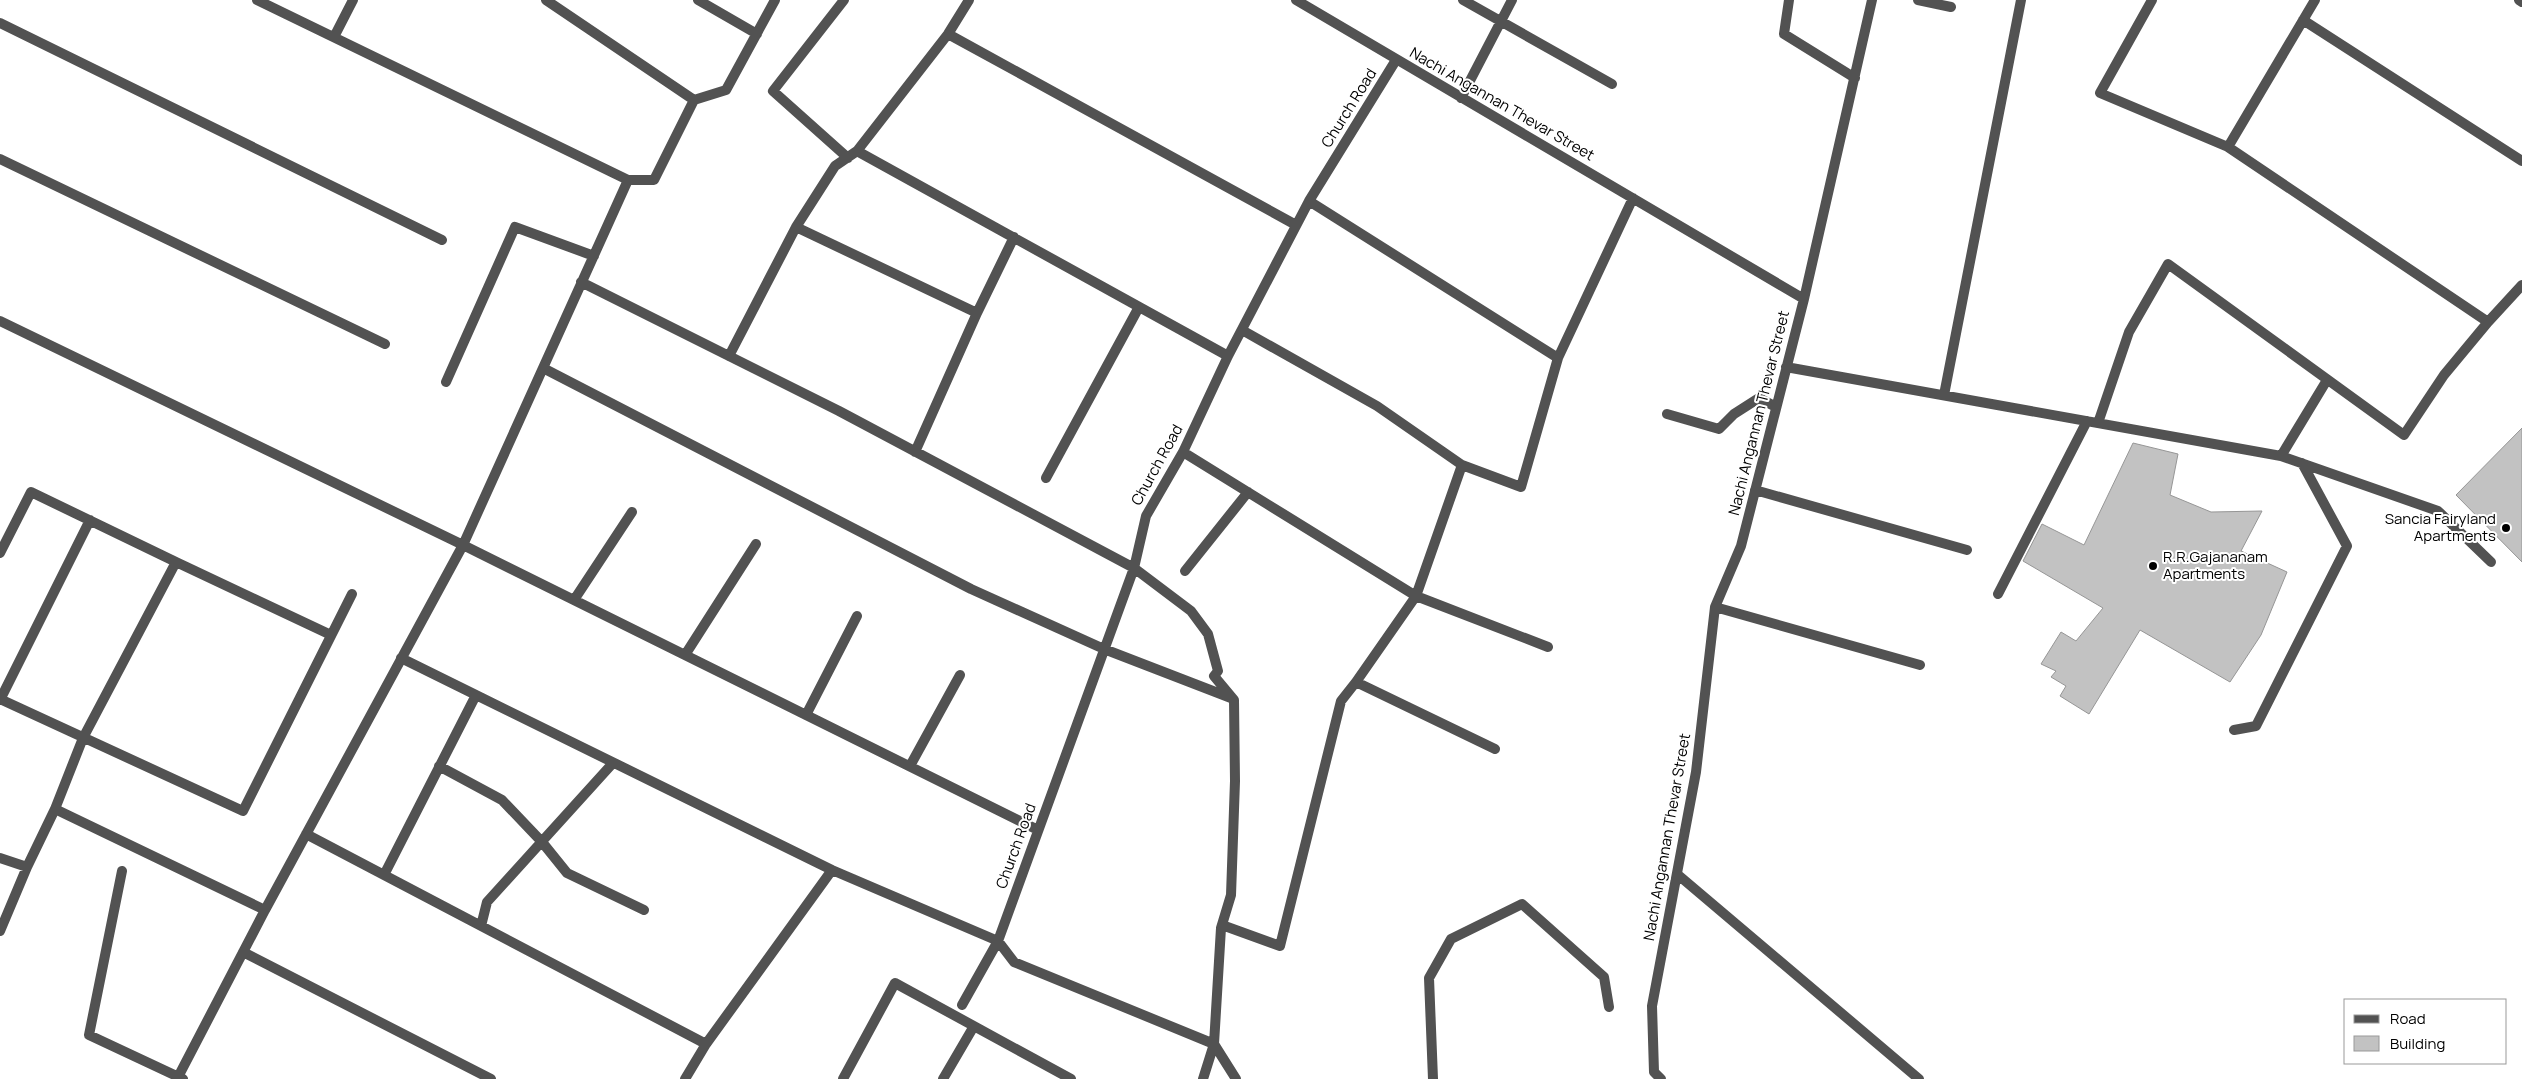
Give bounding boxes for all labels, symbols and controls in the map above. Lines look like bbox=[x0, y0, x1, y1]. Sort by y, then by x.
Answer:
street label: Nachi Angannan Thevar Street bbox=[1406, 42, 1599, 165]
street label: Church Road bbox=[1316, 64, 1381, 151]
street label: Nachi Angannan Thevar Street bbox=[1723, 308, 1794, 517]
street label: Church Road bbox=[1126, 420, 1187, 509]
place label: Sancia Fairyland Apartments bbox=[2385, 508, 2496, 546]
marker: Sancia Fairyland Apartments bbox=[2500, 522, 2512, 534]
place label: R.R.Gajananam Apartments bbox=[2163, 546, 2268, 584]
marker: R.R.Gajananam Apartments bbox=[2147, 560, 2159, 572]
street label: Nachi Angannan Thevar Street bbox=[1638, 732, 1695, 942]
street label: Church Road bbox=[990, 800, 1041, 892]
legend bbox=[2344, 999, 2507, 1064]
text: Road bbox=[2390, 1008, 2426, 1029]
text: Building bbox=[2390, 1033, 2445, 1054]

